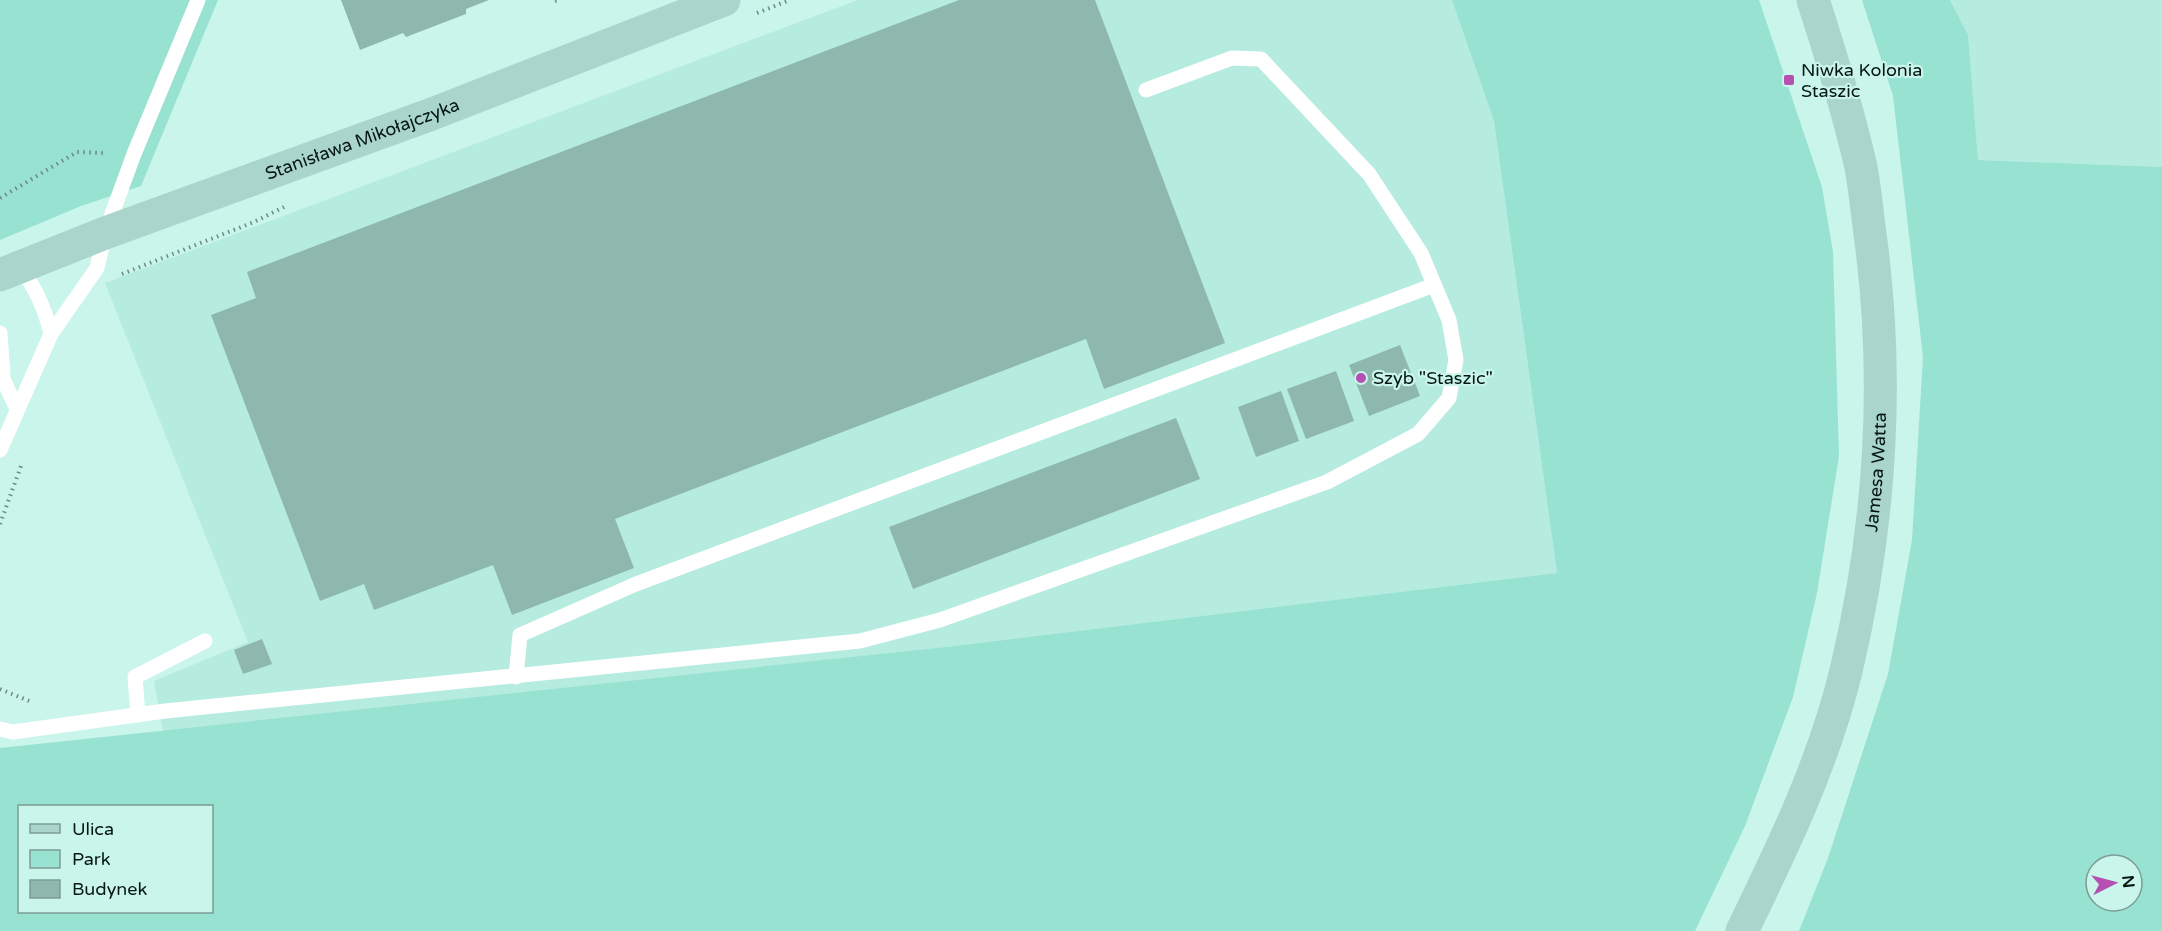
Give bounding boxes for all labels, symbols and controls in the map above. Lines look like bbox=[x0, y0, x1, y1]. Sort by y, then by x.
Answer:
place label: Niwka Kolonia Staszic bbox=[1801, 59, 1922, 102]
marker: Niwka Kolonia Staszic bbox=[1782, 73, 1796, 87]
street label: Stanisława Mikołajczyka bbox=[262, 93, 463, 185]
place label: Szyb "Staszic" bbox=[1373, 367, 1493, 389]
marker: Szyb "Staszic" bbox=[1354, 371, 1368, 385]
street label: Jamesa Watta bbox=[1860, 412, 1891, 533]
legend bbox=[18, 805, 213, 913]
text: Ulica bbox=[72, 818, 114, 840]
text: Park bbox=[72, 848, 111, 870]
north arrow bbox=[2084, 853, 2144, 913]
text: N bbox=[2117, 874, 2139, 889]
text: Budynek bbox=[72, 878, 147, 900]

